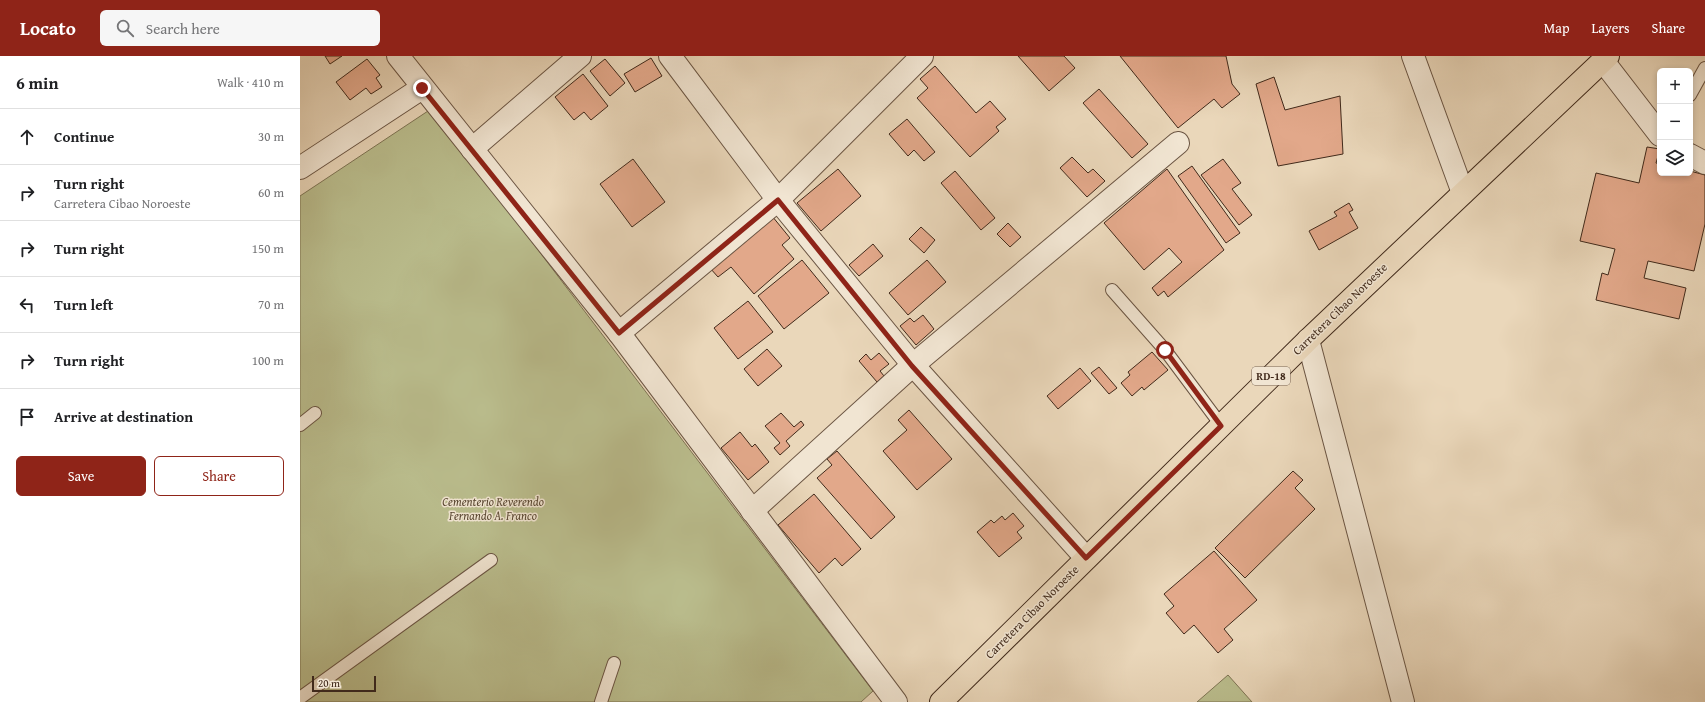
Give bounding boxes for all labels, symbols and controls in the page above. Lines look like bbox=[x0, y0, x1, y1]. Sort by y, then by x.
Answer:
search box bbox=[100, 10, 380, 46]
text: Locato bbox=[20, 14, 76, 42]
icon: search bbox=[114, 17, 136, 39]
text: Search here bbox=[146, 18, 220, 39]
text: Map bbox=[1544, 18, 1570, 38]
text: Layers bbox=[1592, 18, 1630, 38]
text: Share bbox=[1652, 18, 1685, 38]
map controls bbox=[1657, 68, 1693, 176]
button: + bbox=[1657, 68, 1693, 104]
text: 6 min bbox=[16, 70, 58, 95]
text: Walk · 410 m bbox=[217, 73, 284, 92]
route end bbox=[413, 79, 431, 97]
button: − bbox=[1657, 104, 1693, 140]
icon: ahead bbox=[16, 126, 38, 148]
text: Continue bbox=[54, 126, 115, 147]
text: 30 m bbox=[258, 127, 284, 146]
button: layers bbox=[1657, 140, 1693, 176]
text: Turn right bbox=[54, 173, 125, 194]
icon: right bbox=[16, 182, 38, 204]
text: 60 m bbox=[258, 183, 284, 202]
text: Carretera Cibao Noroeste bbox=[54, 194, 191, 213]
icon: right bbox=[16, 238, 38, 260]
text: Turn right bbox=[54, 238, 125, 259]
text: 150 m bbox=[252, 239, 284, 258]
street label: Carretera Cibao Noroeste bbox=[1288, 258, 1391, 359]
icon: left bbox=[16, 294, 38, 316]
text: Turn left bbox=[54, 294, 113, 315]
text: 70 m bbox=[258, 295, 284, 314]
route start bbox=[1156, 341, 1174, 359]
icon: right bbox=[16, 350, 38, 372]
text: Turn right bbox=[54, 350, 125, 371]
text: 100 m bbox=[252, 351, 284, 370]
road number: RD-18 bbox=[1252, 367, 1290, 385]
icon: arrive bbox=[16, 406, 38, 428]
text: Arrive at destination bbox=[54, 406, 193, 427]
button: Save bbox=[16, 456, 146, 496]
button: Share bbox=[154, 456, 284, 496]
park label: Cementerio Reverendo Fernando A. Franco bbox=[442, 493, 544, 524]
street label: Carretera Cibao Noroeste bbox=[981, 561, 1083, 662]
scale bar bbox=[312, 674, 376, 693]
text: 20 m bbox=[318, 675, 340, 691]

